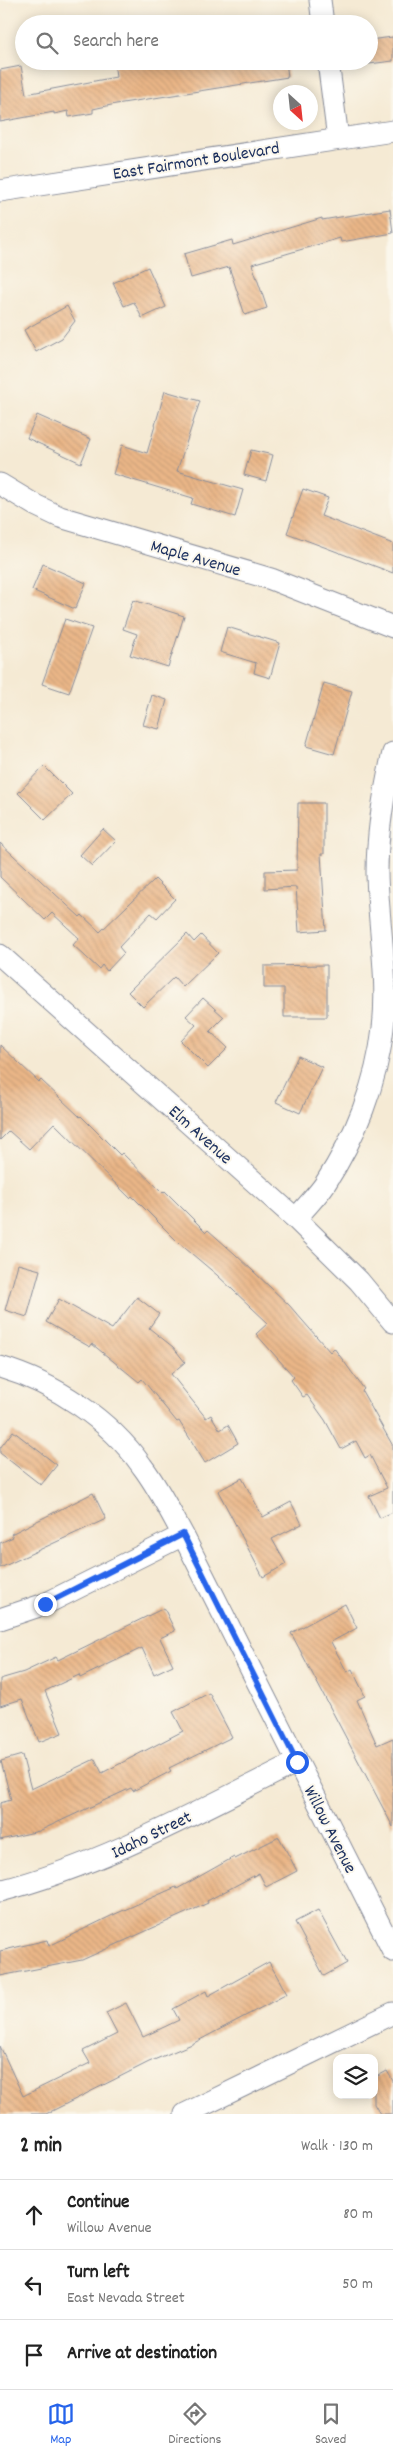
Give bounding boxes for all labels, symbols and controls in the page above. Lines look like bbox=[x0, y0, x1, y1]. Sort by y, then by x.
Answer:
search box bbox=[15, 15, 378, 70]
icon: search bbox=[33, 29, 61, 57]
text: Search here bbox=[73, 29, 159, 56]
north arrow bbox=[273, 85, 318, 130]
street label: East Fairmont Boulevard bbox=[111, 137, 282, 188]
street label: Maple Avenue bbox=[147, 535, 243, 584]
street label: Elm Avenue bbox=[162, 1100, 237, 1171]
route end bbox=[34, 1593, 57, 1616]
route start bbox=[286, 1751, 309, 1774]
street label: Willow Avenue bbox=[296, 1782, 362, 1878]
street label: Idaho Street bbox=[108, 1806, 197, 1866]
map controls bbox=[333, 2054, 378, 2099]
button: layers bbox=[333, 2054, 378, 2099]
text: 2 min bbox=[20, 2132, 62, 2162]
text: Walk · 130 m bbox=[301, 2135, 373, 2158]
text: Continue bbox=[67, 2190, 129, 2217]
icon: ahead bbox=[20, 2201, 48, 2229]
text: 80 m bbox=[343, 2203, 373, 2226]
text: Willow Avenue bbox=[67, 2217, 152, 2240]
text: Turn left bbox=[67, 2260, 130, 2287]
icon: left bbox=[20, 2271, 48, 2299]
text: 50 m bbox=[342, 2273, 373, 2296]
text: East Nevada Street bbox=[67, 2287, 185, 2310]
icon: arrive bbox=[20, 2341, 48, 2369]
text: Arrive at destination bbox=[67, 2341, 217, 2368]
tab: Map bbox=[47, 2400, 75, 2450]
tab: Directions bbox=[168, 2400, 221, 2450]
tab: Saved bbox=[315, 2400, 346, 2450]

